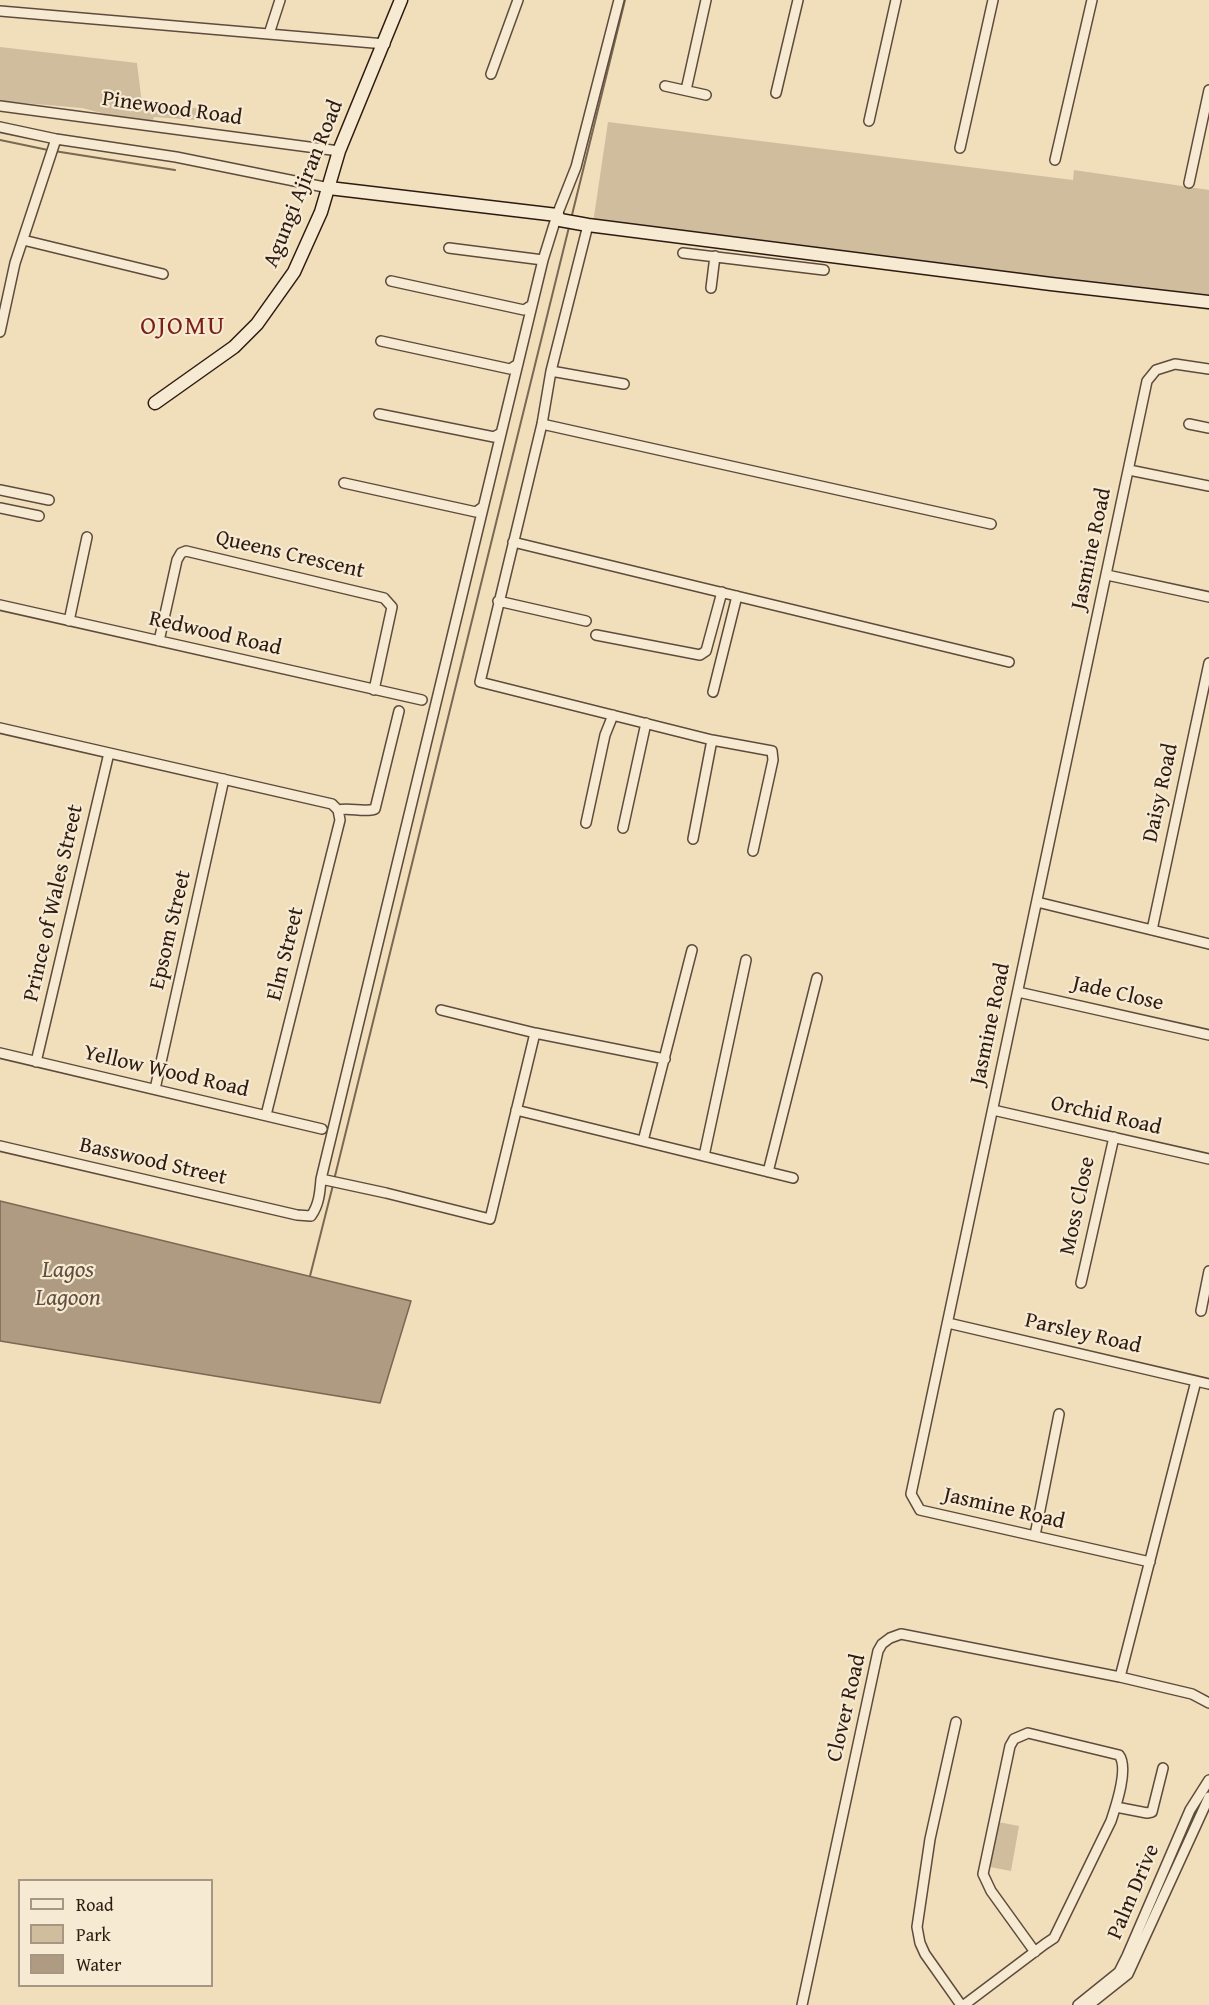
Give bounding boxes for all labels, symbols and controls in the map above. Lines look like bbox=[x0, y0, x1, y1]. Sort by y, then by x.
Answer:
street label: Pinewood Road bbox=[100, 86, 244, 132]
street label: Agungi Ajiran Road bbox=[258, 96, 350, 272]
district label: OJOMU bbox=[140, 311, 226, 343]
street label: Jasmine Road bbox=[1066, 486, 1118, 612]
street label: Queens Crescent bbox=[213, 525, 367, 585]
street label: Redwood Road bbox=[146, 606, 284, 662]
street label: Daisy Road bbox=[1138, 741, 1184, 845]
street label: Prince of Wales Street bbox=[18, 802, 90, 1004]
street label: Epsom Street bbox=[144, 868, 198, 992]
street label: Elm Street bbox=[262, 904, 310, 1004]
street label: Jasmine Road bbox=[965, 961, 1017, 1087]
street label: Jade Close bbox=[1070, 971, 1166, 1017]
street label: Yellow Wood Road bbox=[81, 1040, 251, 1104]
street label: Orchid Road bbox=[1048, 1090, 1164, 1142]
street label: Basswood Street bbox=[77, 1132, 229, 1192]
street label: Moss Close bbox=[1055, 1154, 1101, 1258]
water label: Lagos Lagoon bbox=[35, 1257, 101, 1313]
street label: Parsley Road bbox=[1022, 1308, 1144, 1360]
street label: Jasmine Road bbox=[941, 1482, 1067, 1536]
street label: Clover Road bbox=[822, 1652, 872, 1764]
street label: Palm Drive bbox=[1102, 1841, 1166, 1943]
legend bbox=[18, 1879, 213, 1987]
text: Road bbox=[76, 1891, 114, 1918]
text: Park bbox=[76, 1921, 111, 1948]
text: Water bbox=[76, 1951, 121, 1978]

